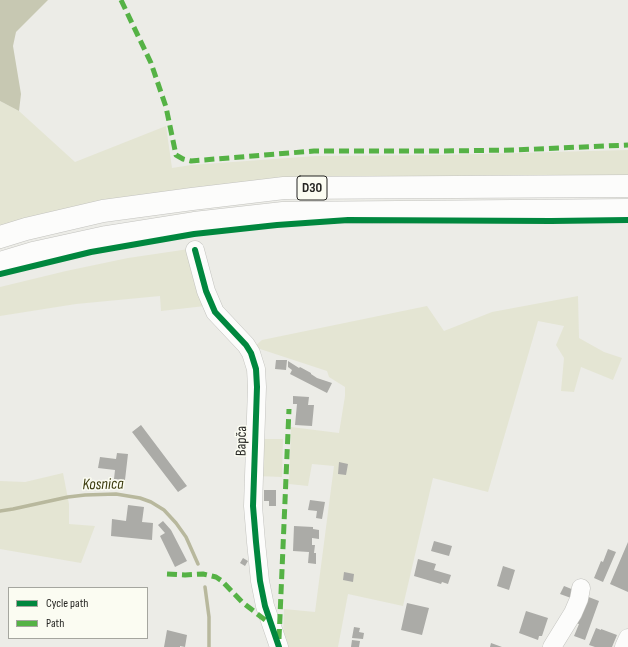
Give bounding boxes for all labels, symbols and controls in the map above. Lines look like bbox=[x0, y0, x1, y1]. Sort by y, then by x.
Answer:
road number: D30 bbox=[297, 176, 327, 200]
street label: Bapča bbox=[233, 426, 251, 456]
water label: Kosnica bbox=[82, 475, 124, 495]
legend bbox=[8, 587, 148, 639]
text: Cycle path bbox=[46, 596, 88, 611]
text: Path bbox=[46, 616, 64, 631]

